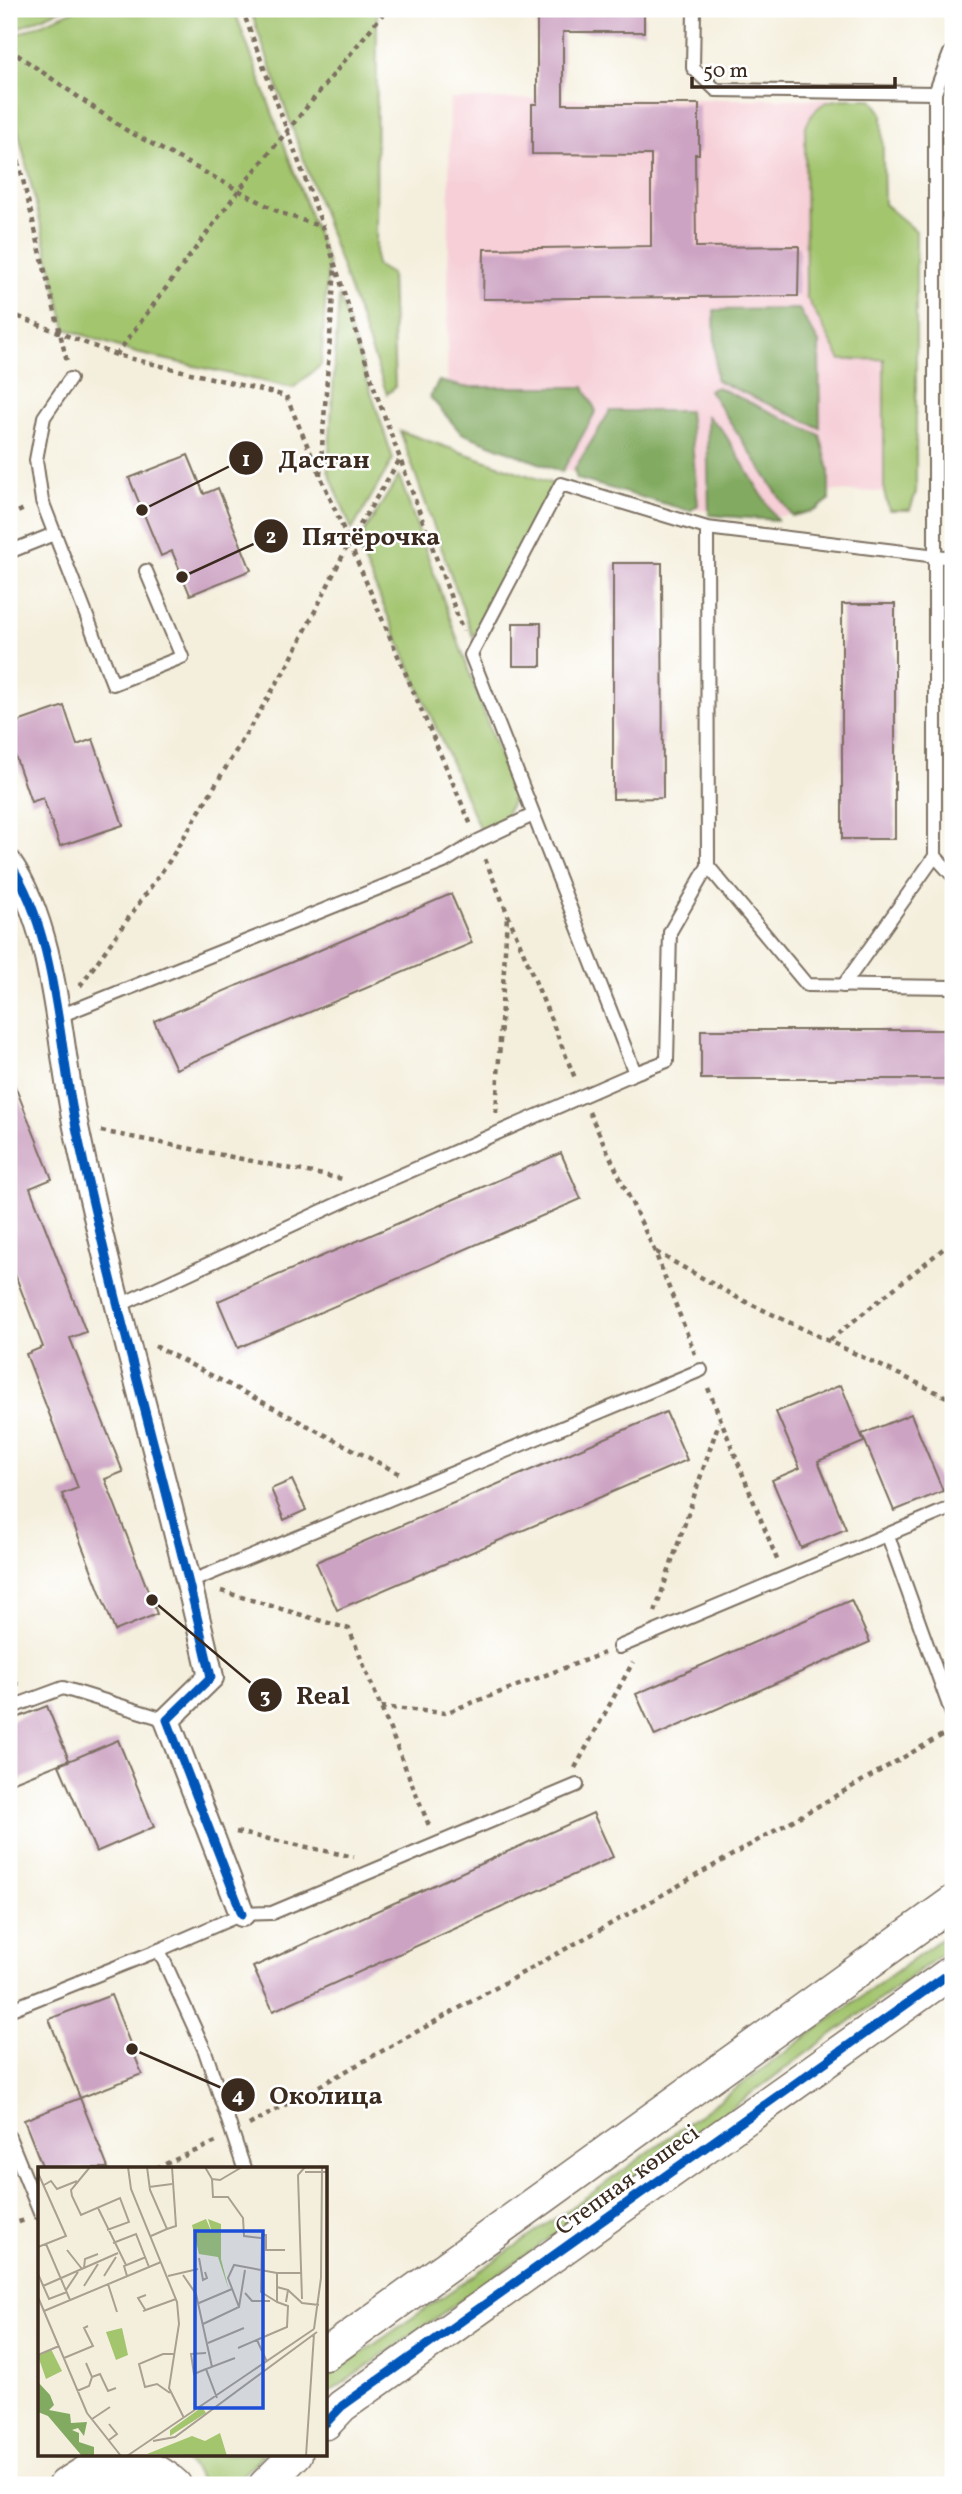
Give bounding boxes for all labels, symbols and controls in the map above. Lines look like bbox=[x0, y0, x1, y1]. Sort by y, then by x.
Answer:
scale bar bbox=[692, 46, 895, 90]
text: 50 m bbox=[703, 57, 748, 86]
callout: Дастан bbox=[229, 435, 383, 482]
text: Дастан bbox=[278, 443, 370, 479]
text: 1 bbox=[242, 446, 250, 475]
callout: Пятёрочка bbox=[253, 512, 455, 559]
text: Пятёрочка bbox=[302, 520, 440, 556]
text: 2 bbox=[266, 523, 276, 552]
callout: Real bbox=[247, 1672, 364, 1719]
text: Real bbox=[296, 1679, 350, 1715]
text: 3 bbox=[260, 1683, 270, 1712]
callout: Околица bbox=[221, 2071, 397, 2118]
text: Околица bbox=[269, 2079, 383, 2115]
text: 4 bbox=[232, 2082, 245, 2111]
street label: Степная көшесі bbox=[549, 2117, 707, 2245]
inset map bbox=[38, 2167, 327, 2456]

